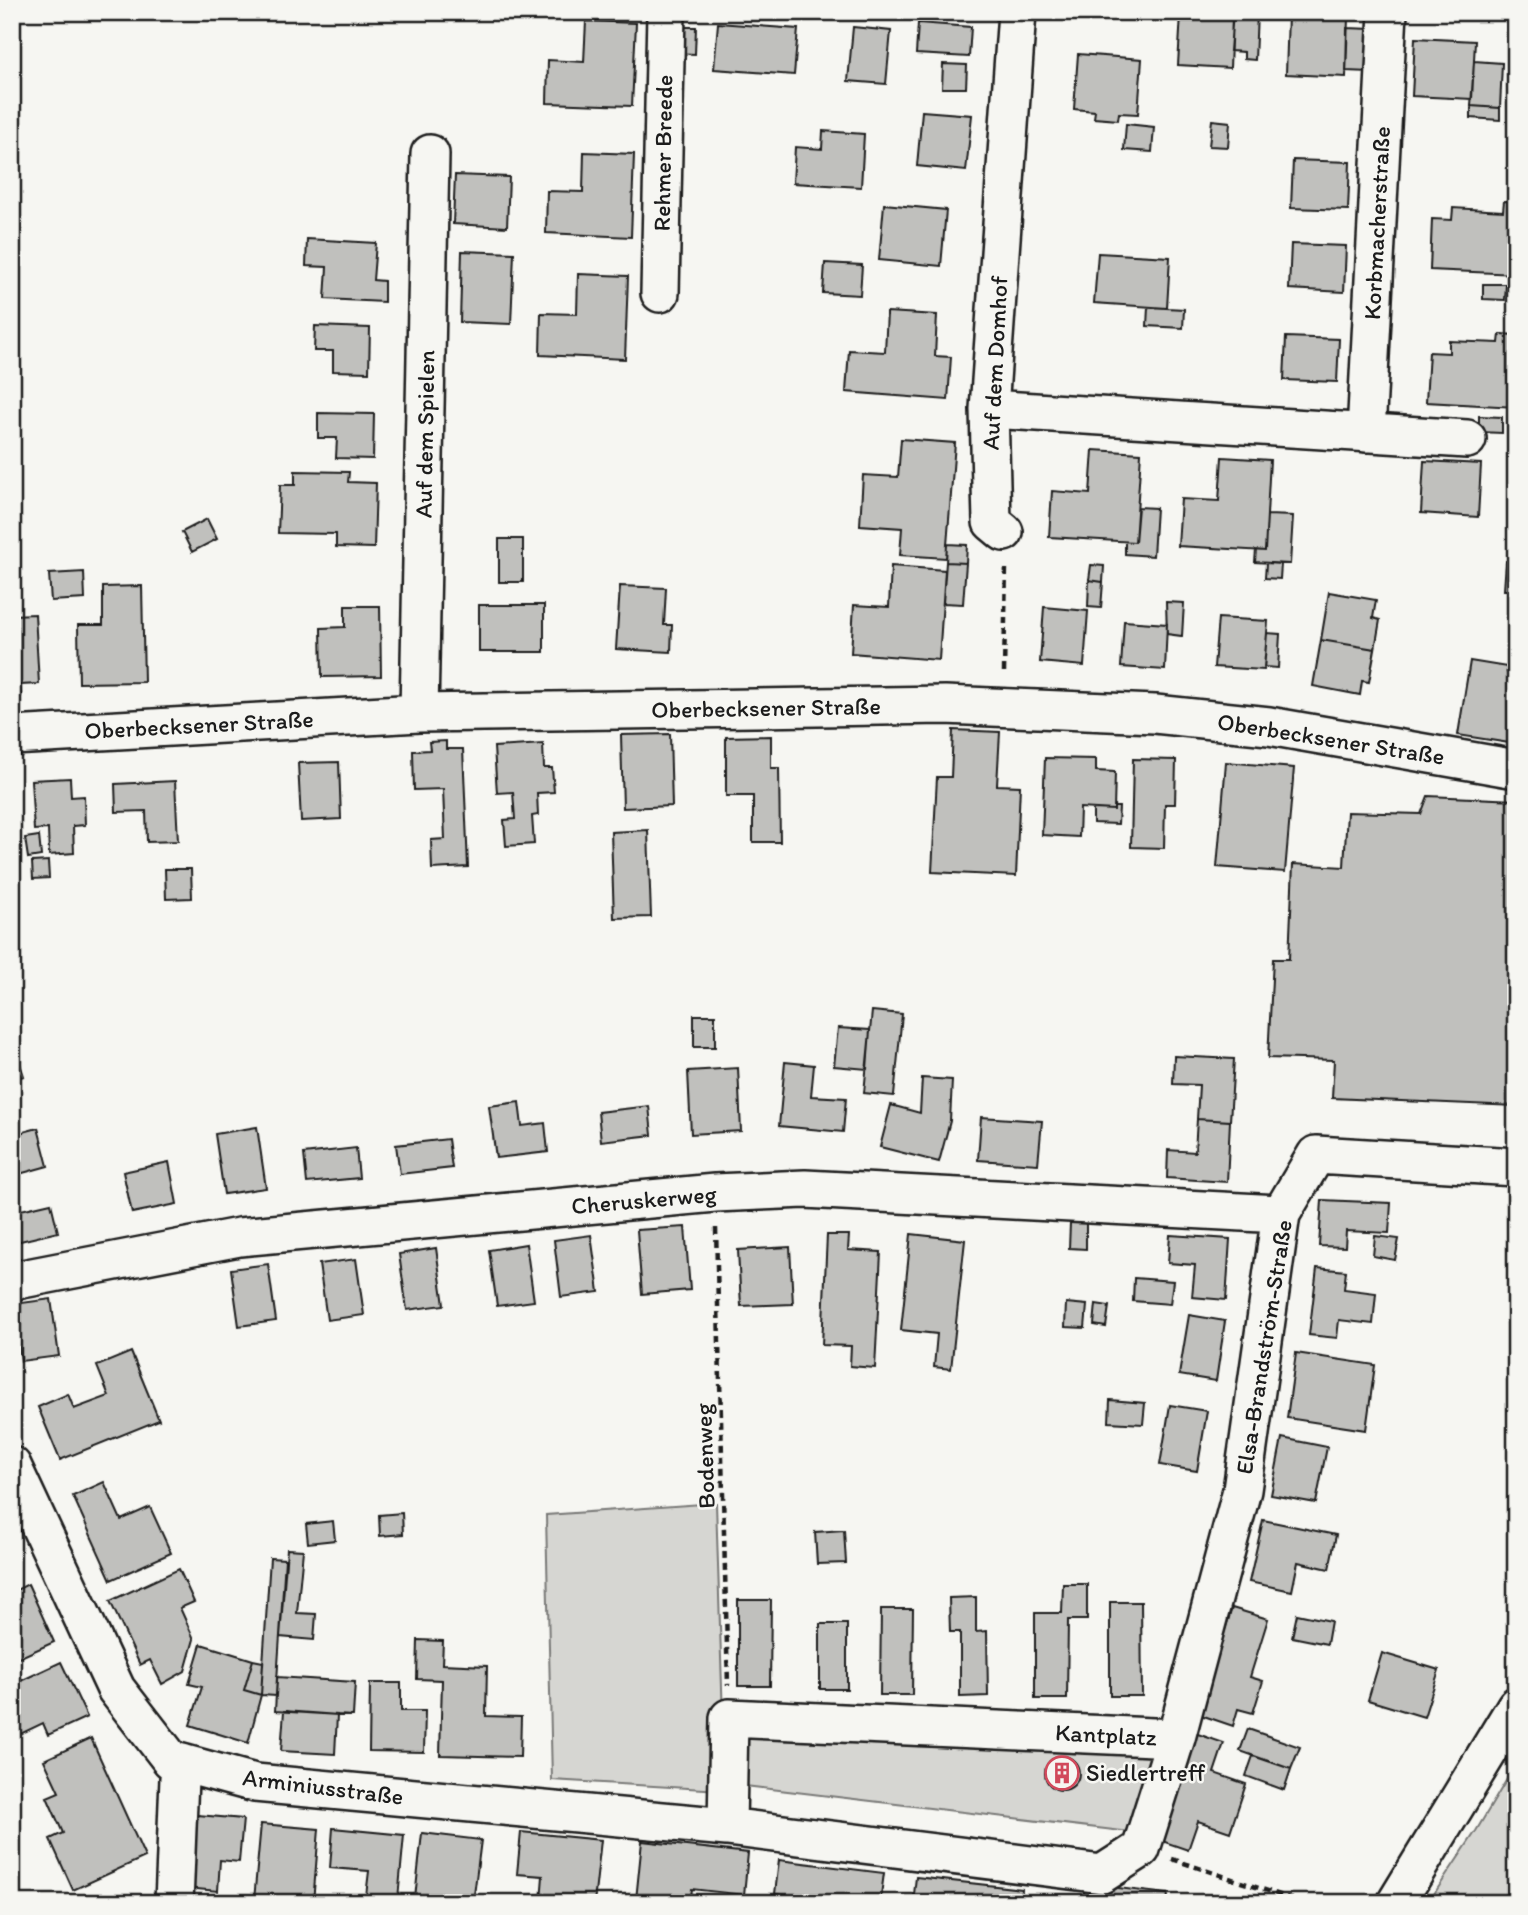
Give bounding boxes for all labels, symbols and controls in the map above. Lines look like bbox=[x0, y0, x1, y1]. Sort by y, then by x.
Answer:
street label: Rehmer Breede bbox=[647, 74, 678, 232]
street label: Korbmacherstraße bbox=[1357, 125, 1396, 321]
street label: Auf dem Domhof bbox=[975, 274, 1014, 451]
street label: Auf dem Spielen bbox=[409, 349, 440, 518]
street label: Oberbecksener Straße bbox=[651, 691, 881, 724]
street label: Oberbecksener Straße bbox=[83, 704, 314, 745]
street label: Oberbecksener Straße bbox=[1215, 706, 1447, 771]
street label: Cheruskerweg bbox=[570, 1179, 719, 1220]
street label: Elsa-Brandström-Straße bbox=[1229, 1218, 1298, 1476]
street label: Bodenweg bbox=[688, 1402, 721, 1509]
street label: Kantplatz bbox=[1054, 1717, 1158, 1752]
building icon: Siedlertreff bbox=[1043, 1754, 1081, 1792]
place label: Siedlertreff bbox=[1086, 1758, 1206, 1787]
street label: Arminiusstraße bbox=[241, 1762, 405, 1811]

